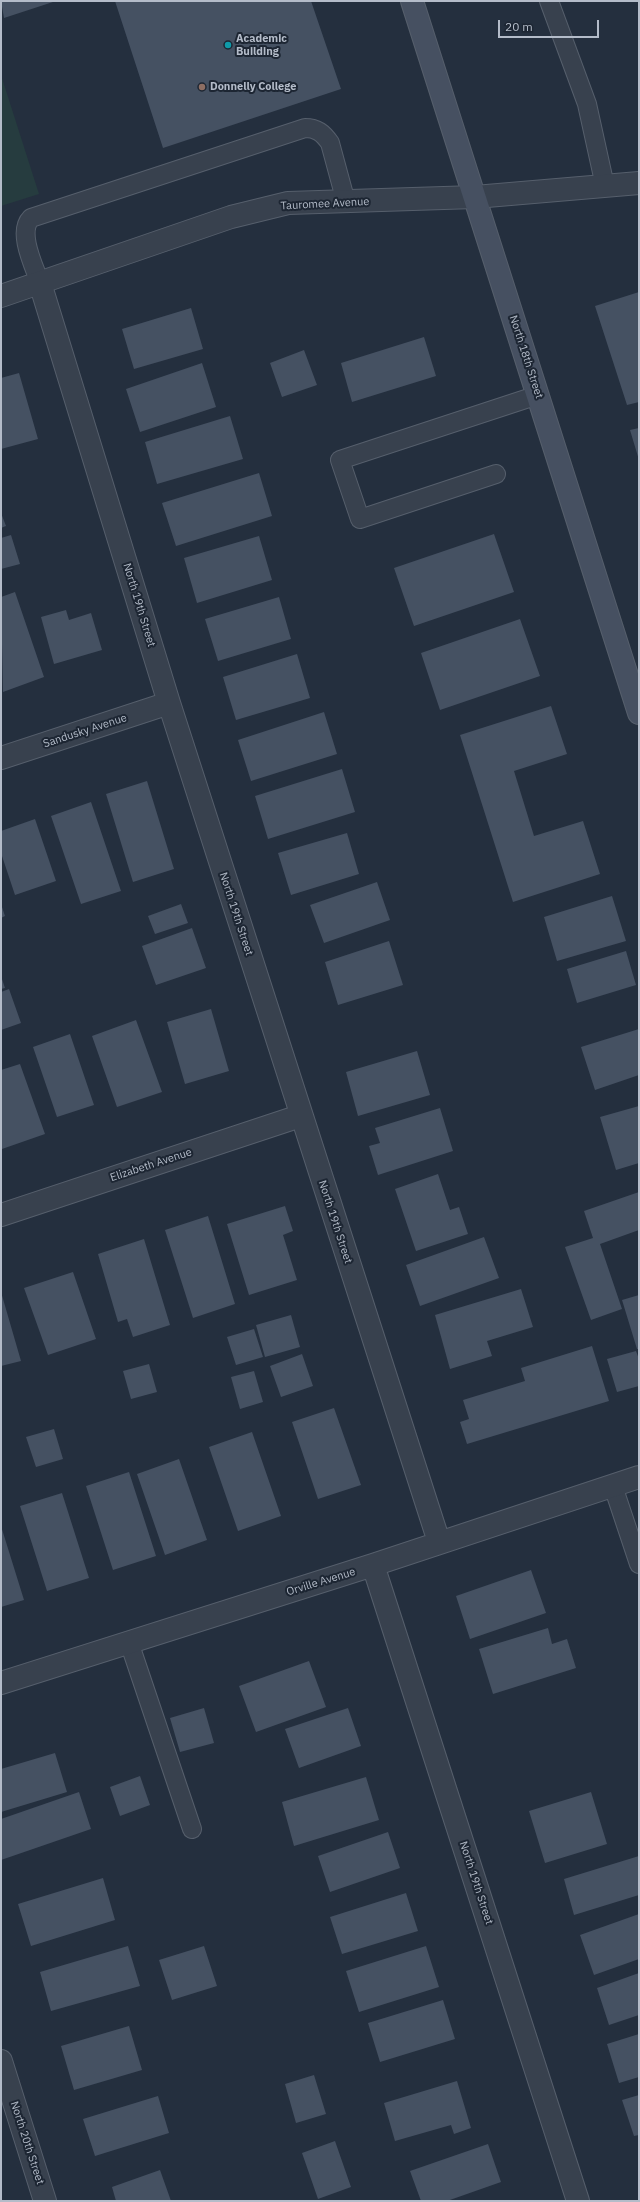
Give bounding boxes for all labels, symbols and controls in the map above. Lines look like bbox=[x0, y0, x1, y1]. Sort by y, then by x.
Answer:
scale bar bbox=[500, 12, 601, 38]
text: 20 m bbox=[505, 19, 533, 34]
place label: Academic Building bbox=[236, 32, 287, 58]
marker: Academic Building bbox=[223, 40, 233, 50]
place label: Donnelly College bbox=[210, 80, 296, 94]
marker: Donnelly College bbox=[197, 82, 207, 92]
street label: Tauromee Avenue bbox=[280, 195, 370, 213]
street label: North 18th Street bbox=[506, 314, 546, 400]
street label: North 19th Street bbox=[120, 562, 158, 648]
street label: Sandusky Avenue bbox=[42, 711, 128, 751]
street label: North 19th Street bbox=[216, 871, 256, 957]
street label: Elizabeth Avenue bbox=[109, 1146, 193, 1184]
street label: North 19th Street bbox=[315, 1179, 355, 1265]
street label: Orville Avenue bbox=[285, 1565, 357, 1599]
street label: North 19th Street bbox=[456, 1840, 496, 1926]
street label: North 20th Street bbox=[7, 2100, 47, 2186]

